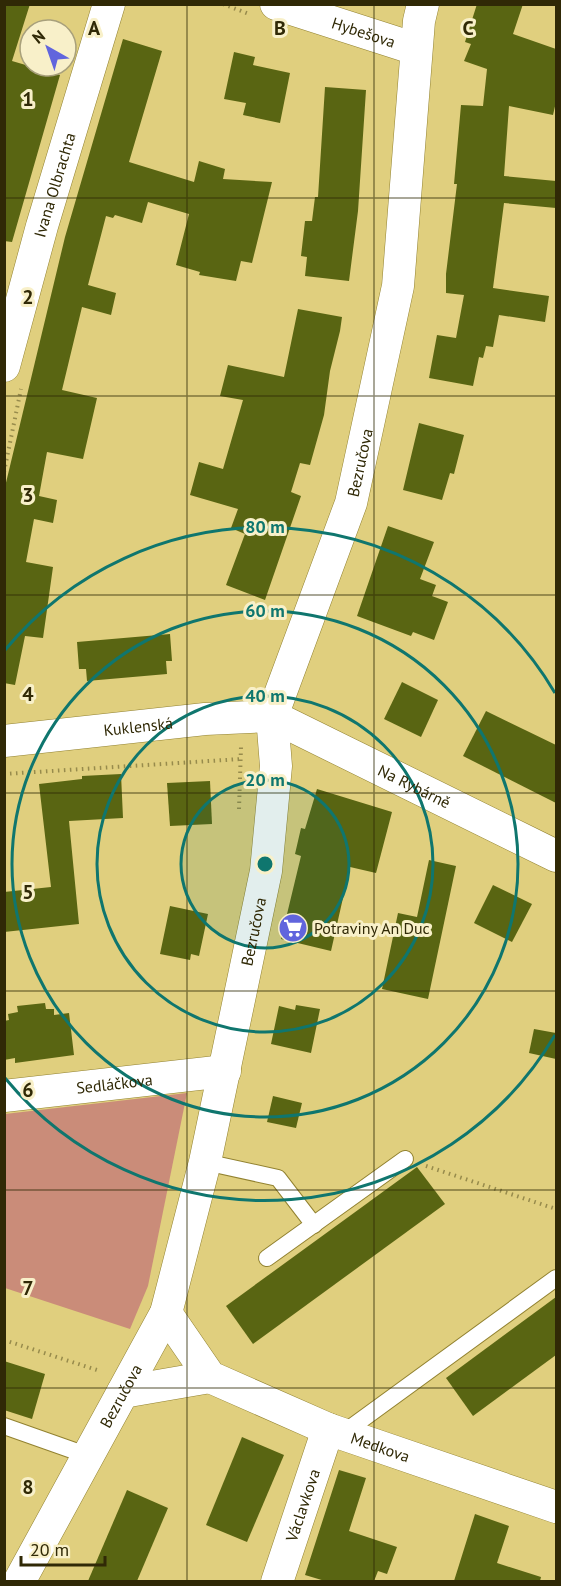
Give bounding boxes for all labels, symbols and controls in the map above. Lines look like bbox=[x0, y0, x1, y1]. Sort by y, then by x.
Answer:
street label: Hybešova bbox=[329, 13, 398, 52]
text: A bbox=[88, 15, 101, 41]
text: B bbox=[274, 15, 286, 41]
text: C bbox=[462, 15, 474, 41]
north arrow bbox=[18, 18, 78, 78]
text: N bbox=[28, 25, 49, 48]
text: 1 bbox=[22, 86, 34, 112]
street label: Ivana Olbrachta bbox=[29, 130, 80, 239]
text: 2 bbox=[22, 284, 34, 310]
street label: Bezručova bbox=[343, 427, 377, 499]
text: 3 bbox=[22, 482, 34, 508]
text: 80 m bbox=[245, 515, 285, 538]
text: 60 m bbox=[245, 599, 285, 622]
text: 4 bbox=[22, 681, 34, 707]
text: 40 m bbox=[245, 684, 285, 707]
street label: Kuklenská bbox=[103, 713, 174, 740]
street label: Na Rybárně bbox=[375, 760, 454, 812]
text: 20 m bbox=[245, 768, 285, 791]
centre of rings bbox=[255, 854, 275, 874]
text: 5 bbox=[22, 879, 34, 905]
street label: Bezručova bbox=[236, 895, 270, 968]
supermarket icon: Potraviny An Duc bbox=[277, 912, 309, 944]
place label: Potraviny An Duc bbox=[314, 918, 430, 938]
street label: Sedláčkova bbox=[75, 1069, 153, 1098]
text: 6 bbox=[22, 1077, 34, 1103]
text: 7 bbox=[22, 1275, 34, 1301]
street label: Bezručova bbox=[95, 1361, 146, 1431]
street label: Medkova bbox=[348, 1428, 412, 1466]
street label: Václavkova bbox=[281, 1466, 324, 1545]
text: 8 bbox=[22, 1474, 34, 1500]
scale bar bbox=[21, 1529, 105, 1567]
text: 20 m bbox=[30, 1538, 69, 1561]

